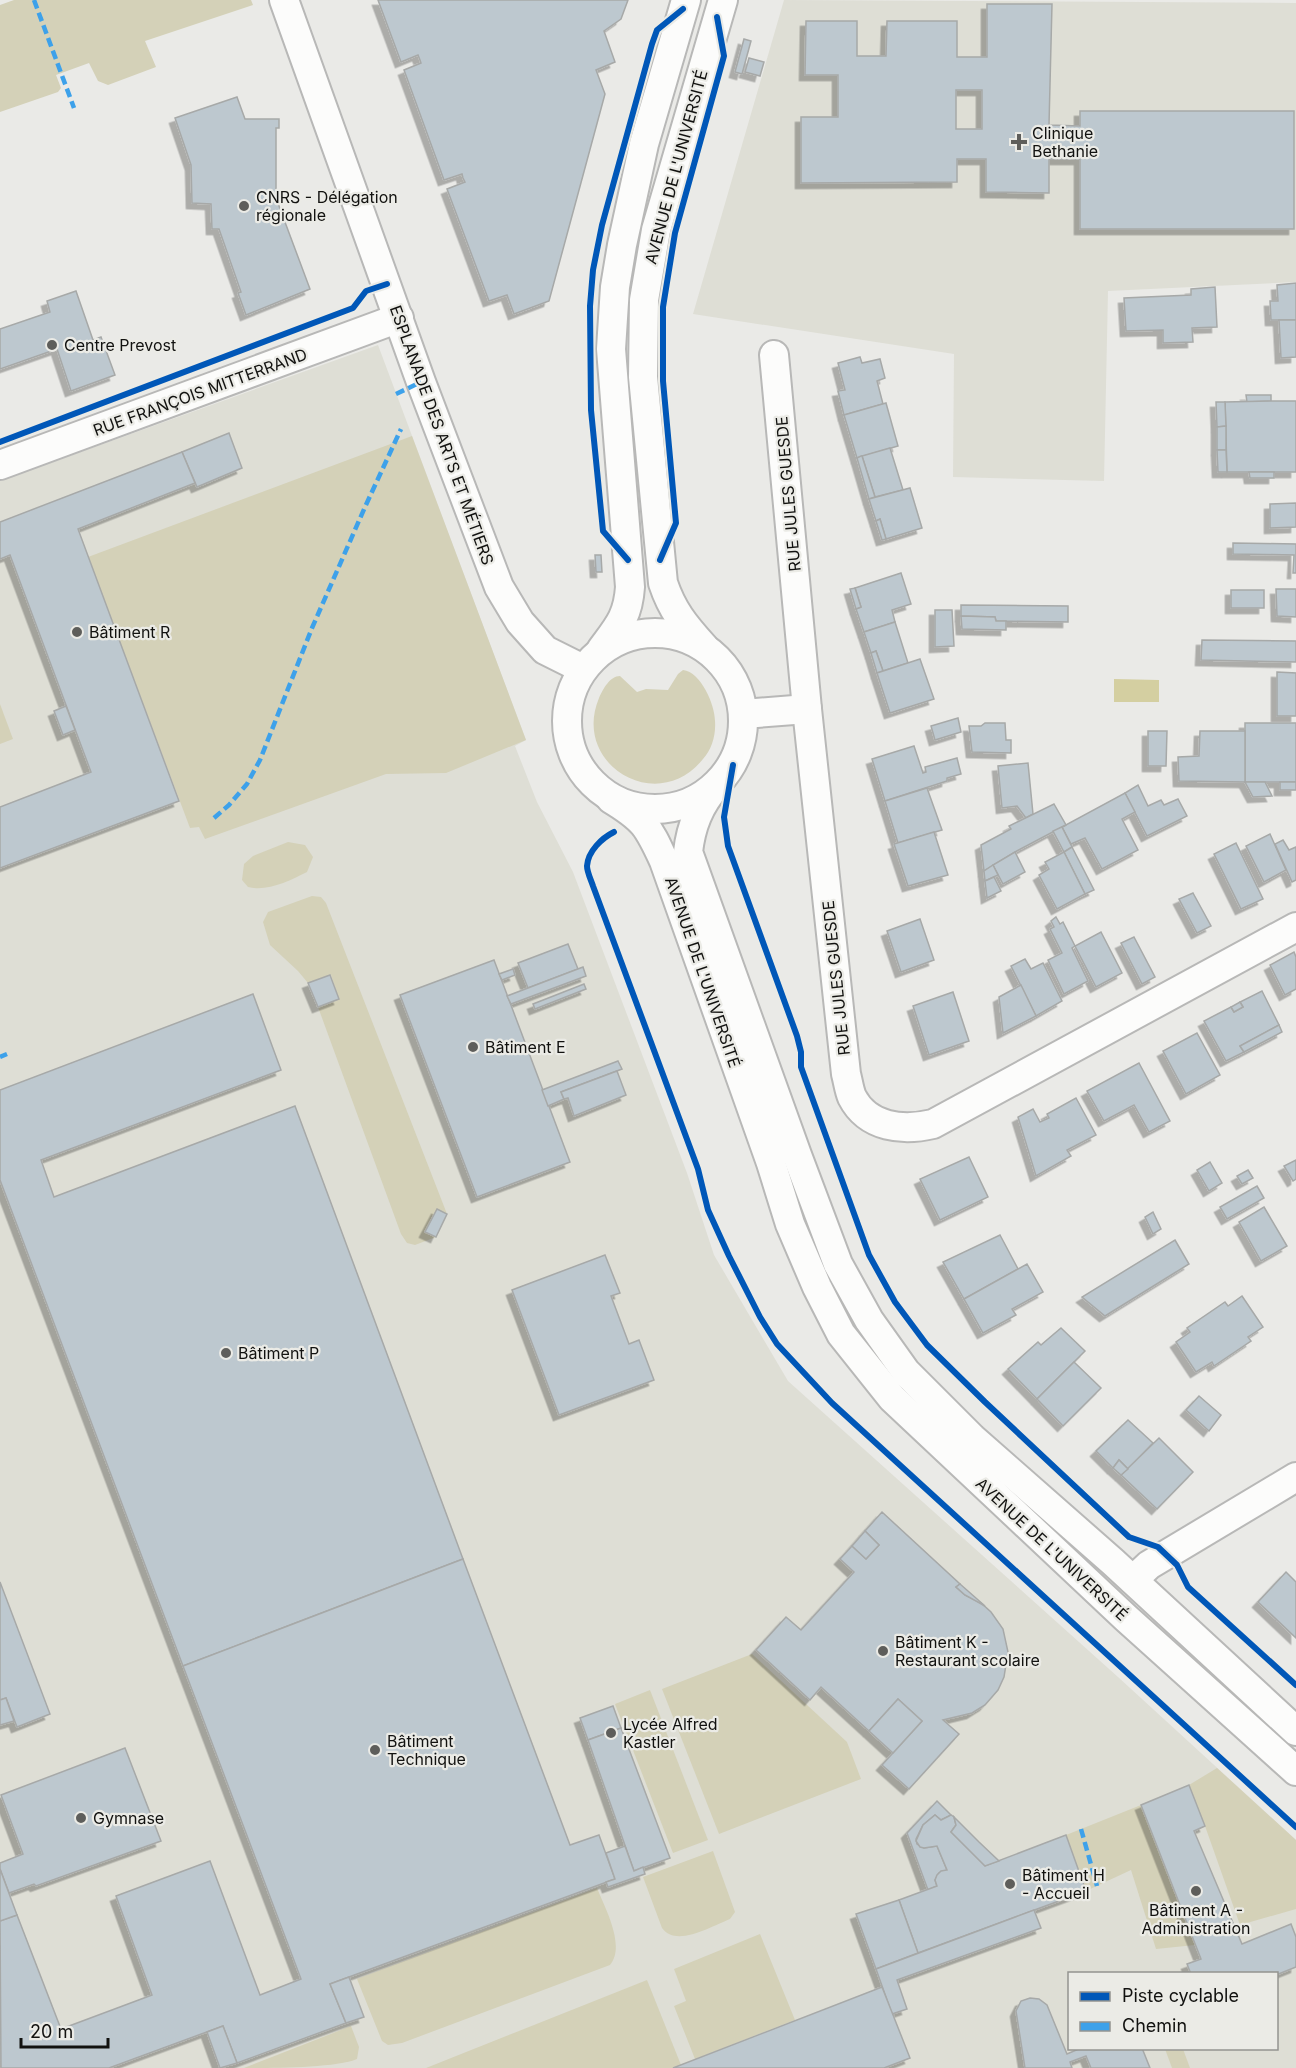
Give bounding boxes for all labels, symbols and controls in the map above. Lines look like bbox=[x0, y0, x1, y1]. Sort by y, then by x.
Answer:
street label: AVENUE DE L'UNIVERSITÉ bbox=[640, 68, 712, 266]
place label: Clinique Bethanie bbox=[1032, 123, 1098, 161]
marker: Clinique Bethanie bbox=[1010, 133, 1028, 151]
place label: CNRS - Délégation régionale bbox=[256, 187, 398, 225]
marker: CNRS - Délégation régionale bbox=[237, 199, 251, 213]
street label: ESPLANADE DES ARTS ET MÉTIERS bbox=[386, 303, 498, 567]
place label: Centre Prevost bbox=[64, 335, 176, 355]
marker: Centre Prevost bbox=[45, 338, 59, 352]
street label: RUE FRANÇOIS MITTERRAND bbox=[90, 344, 310, 440]
street label: RUE JULES GUESDE bbox=[771, 416, 805, 572]
place label: Bâtiment R bbox=[89, 622, 170, 642]
marker: Bâtiment R bbox=[70, 625, 84, 639]
street label: AVENUE DE L'UNIVERSITÉ bbox=[661, 874, 745, 1070]
street label: RUE JULES GUESDE bbox=[818, 900, 854, 1056]
place label: Bâtiment E bbox=[485, 1037, 566, 1057]
marker: Bâtiment E bbox=[466, 1040, 480, 1054]
place label: Bâtiment P bbox=[238, 1343, 319, 1363]
marker: Bâtiment P bbox=[219, 1346, 233, 1360]
street label: AVENUE DE L'UNIVERSITÉ bbox=[972, 1473, 1132, 1625]
place label: Bâtiment K - Restaurant scolaire bbox=[895, 1632, 1040, 1670]
marker: Bâtiment K - Restaurant scolaire bbox=[876, 1644, 890, 1658]
place label: Lycée Alfred Kastler bbox=[623, 1714, 718, 1752]
marker: Lycée Alfred Kastler bbox=[604, 1726, 618, 1740]
place label: Bâtiment Technique bbox=[387, 1731, 466, 1769]
marker: Bâtiment Technique bbox=[368, 1743, 382, 1757]
place label: Gymnase bbox=[93, 1808, 164, 1828]
marker: Gymnase bbox=[74, 1811, 88, 1825]
place label: Bâtiment H - Accueil bbox=[1022, 1865, 1105, 1903]
marker: Bâtiment H - Accueil bbox=[1003, 1877, 1017, 1891]
marker: Bâtiment A - Administration bbox=[1189, 1884, 1203, 1898]
place label: Bâtiment A - Administration bbox=[1142, 1900, 1250, 1938]
legend bbox=[1068, 1972, 1278, 2050]
text: Piste cyclable bbox=[1122, 1985, 1239, 2006]
scale bar bbox=[21, 2011, 108, 2049]
text: Chemin bbox=[1122, 2015, 1187, 2036]
text: 20 m bbox=[30, 2021, 73, 2042]

